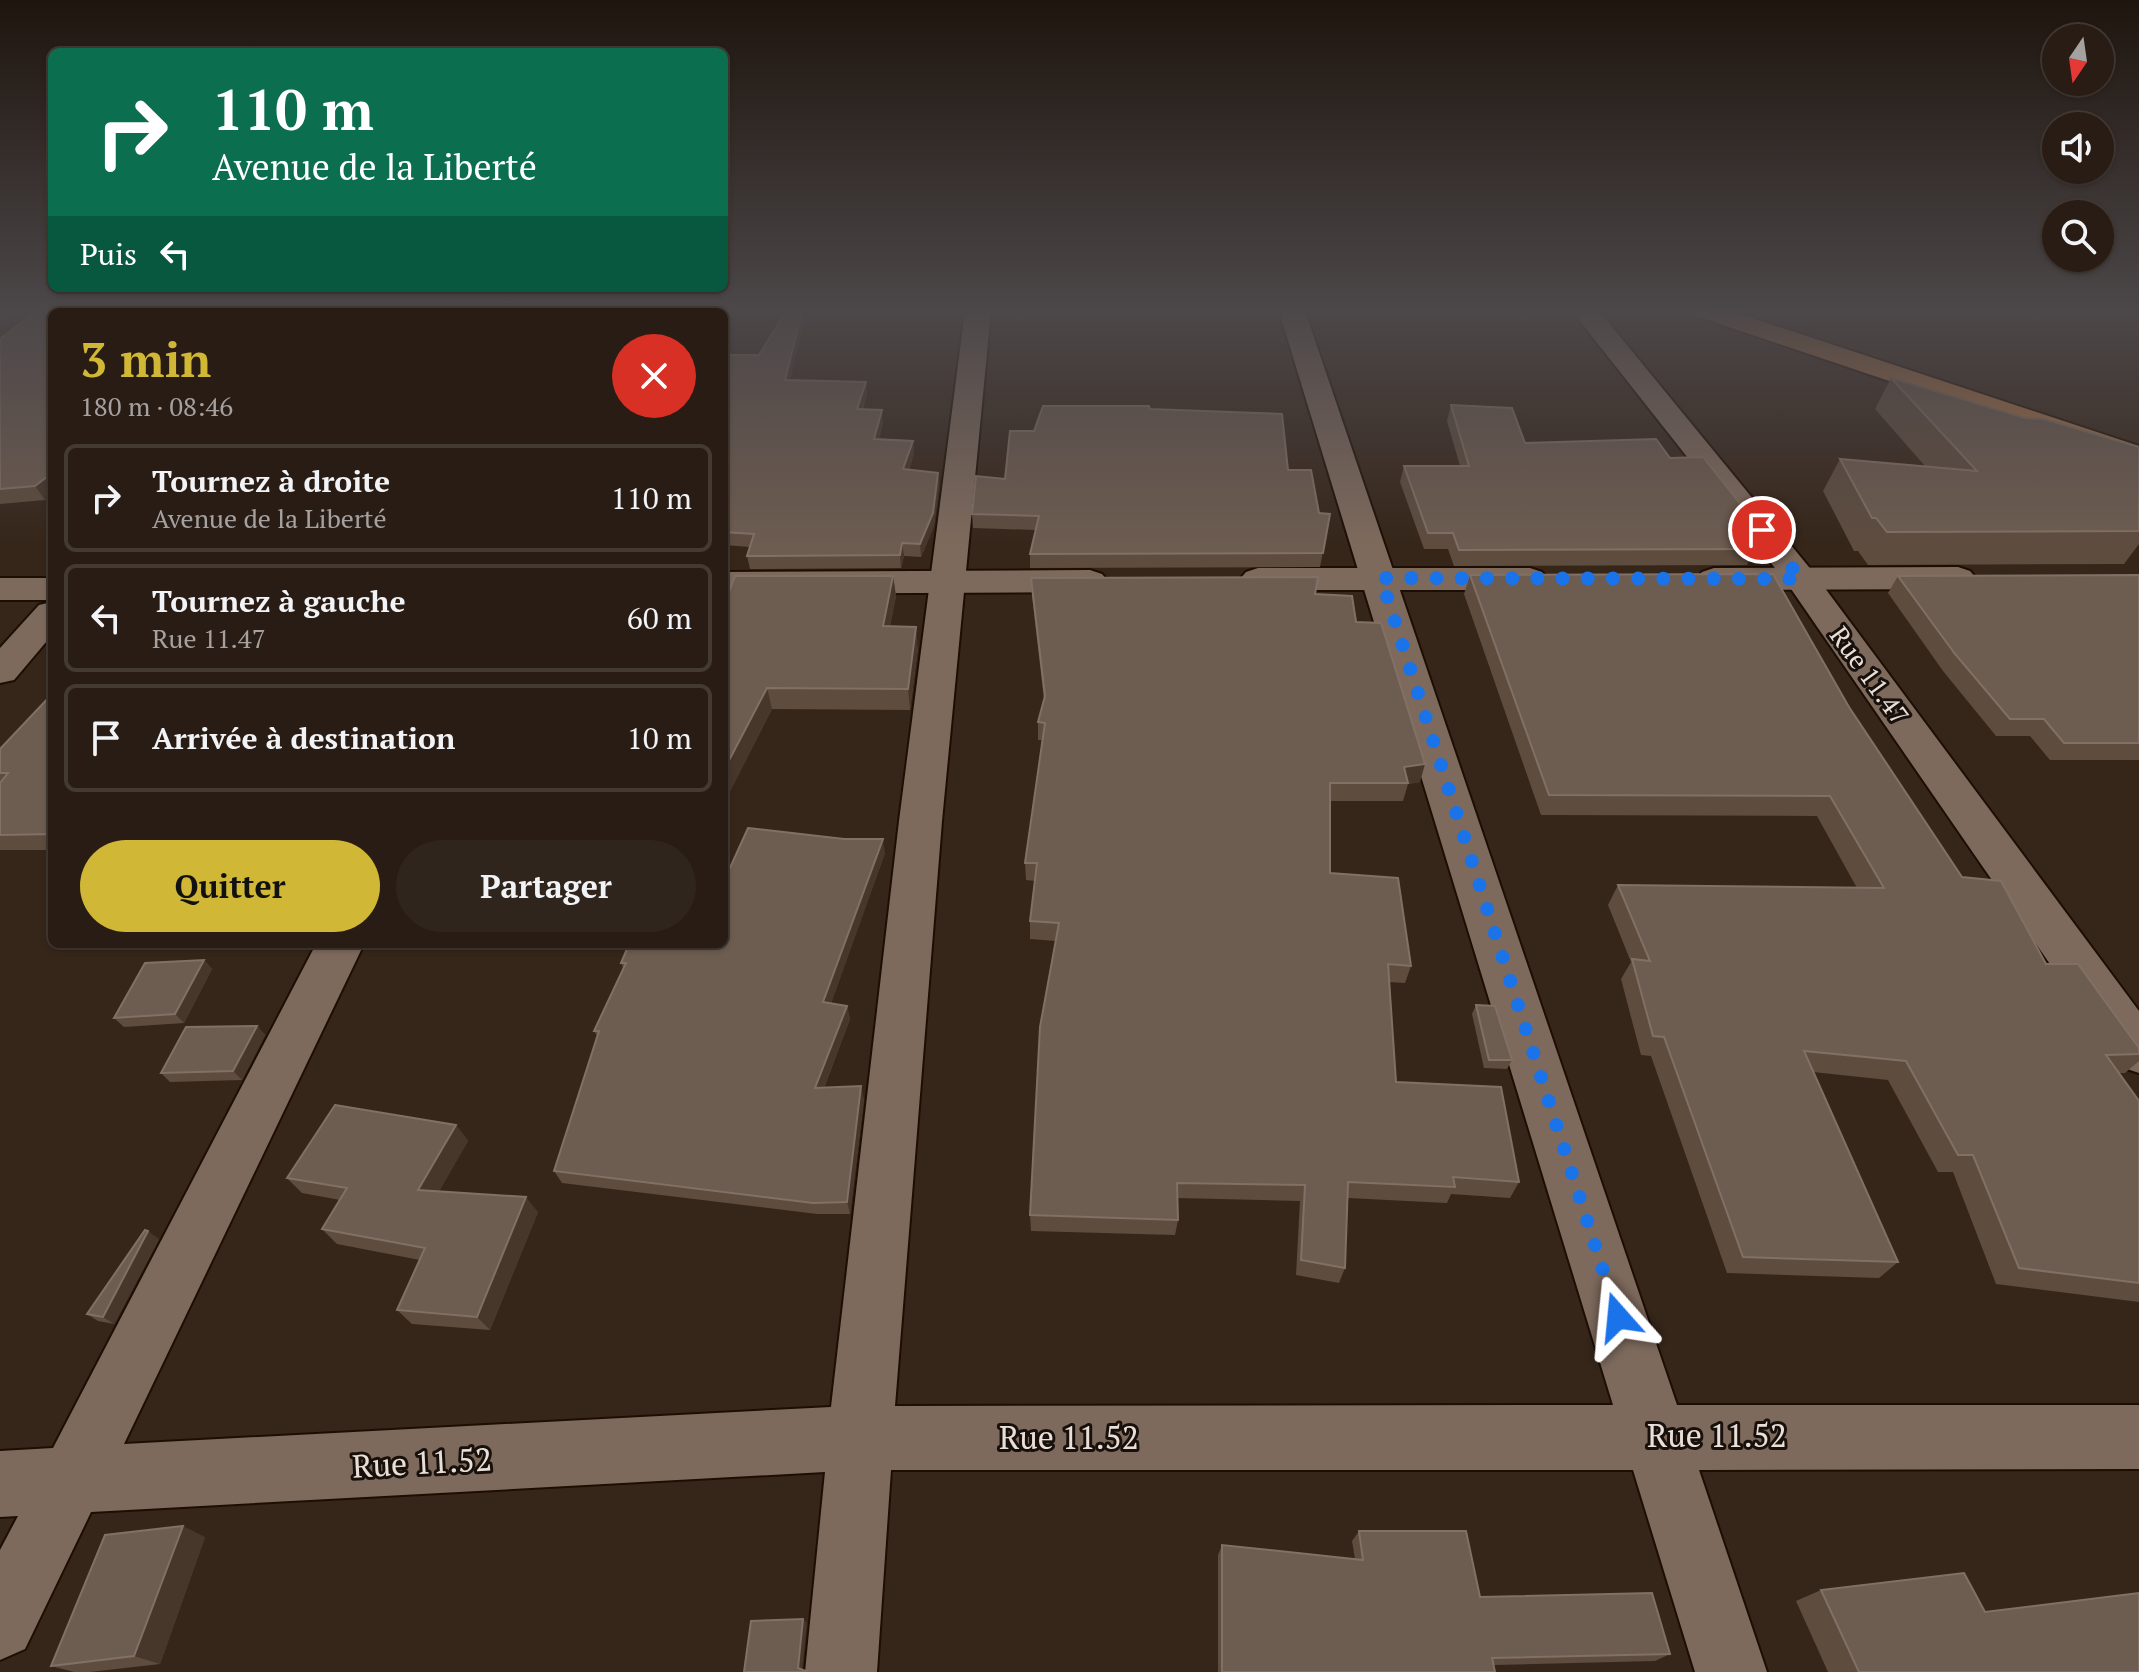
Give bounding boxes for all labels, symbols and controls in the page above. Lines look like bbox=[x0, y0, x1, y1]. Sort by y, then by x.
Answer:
north arrow bbox=[2042, 24, 2114, 96]
map controls bbox=[2042, 24, 2114, 272]
text: 110 m bbox=[212, 72, 374, 146]
icon: right bbox=[80, 80, 184, 184]
button: sound bbox=[2042, 112, 2114, 184]
text: Avenue de la Liberté bbox=[212, 143, 537, 190]
button: search bbox=[2042, 200, 2114, 272]
icon: left bbox=[153, 232, 197, 276]
text: Puis bbox=[80, 234, 137, 274]
text: 3 min bbox=[80, 327, 211, 391]
button: close bbox=[612, 334, 696, 418]
text: 180 m · 08:46 bbox=[80, 389, 233, 423]
text: Tournez à droite bbox=[152, 461, 390, 501]
icon: right bbox=[84, 476, 128, 520]
text: 110 m bbox=[611, 478, 692, 518]
pin bbox=[1728, 496, 1796, 564]
text: Avenue de la Liberté bbox=[152, 501, 387, 535]
icon: arrive bbox=[1740, 508, 1784, 552]
text: Tournez à gauche bbox=[152, 581, 406, 621]
icon: left bbox=[84, 596, 128, 640]
text: 60 m bbox=[627, 598, 692, 638]
street label: Rue 11.47 bbox=[1823, 619, 1917, 731]
text: Rue 11.47 bbox=[152, 621, 266, 655]
icon: arrive bbox=[84, 716, 128, 760]
text: Arrivée à destination bbox=[152, 718, 455, 758]
text: 10 m bbox=[627, 718, 692, 758]
button: Quitter bbox=[80, 840, 380, 932]
button: Partager bbox=[396, 840, 696, 932]
position arrow bbox=[1576, 1275, 1660, 1359]
street label: Rue 11.52 bbox=[1647, 1414, 1787, 1456]
street label: Rue 11.52 bbox=[999, 1416, 1139, 1458]
street label: Rue 11.52 bbox=[351, 1437, 493, 1487]

